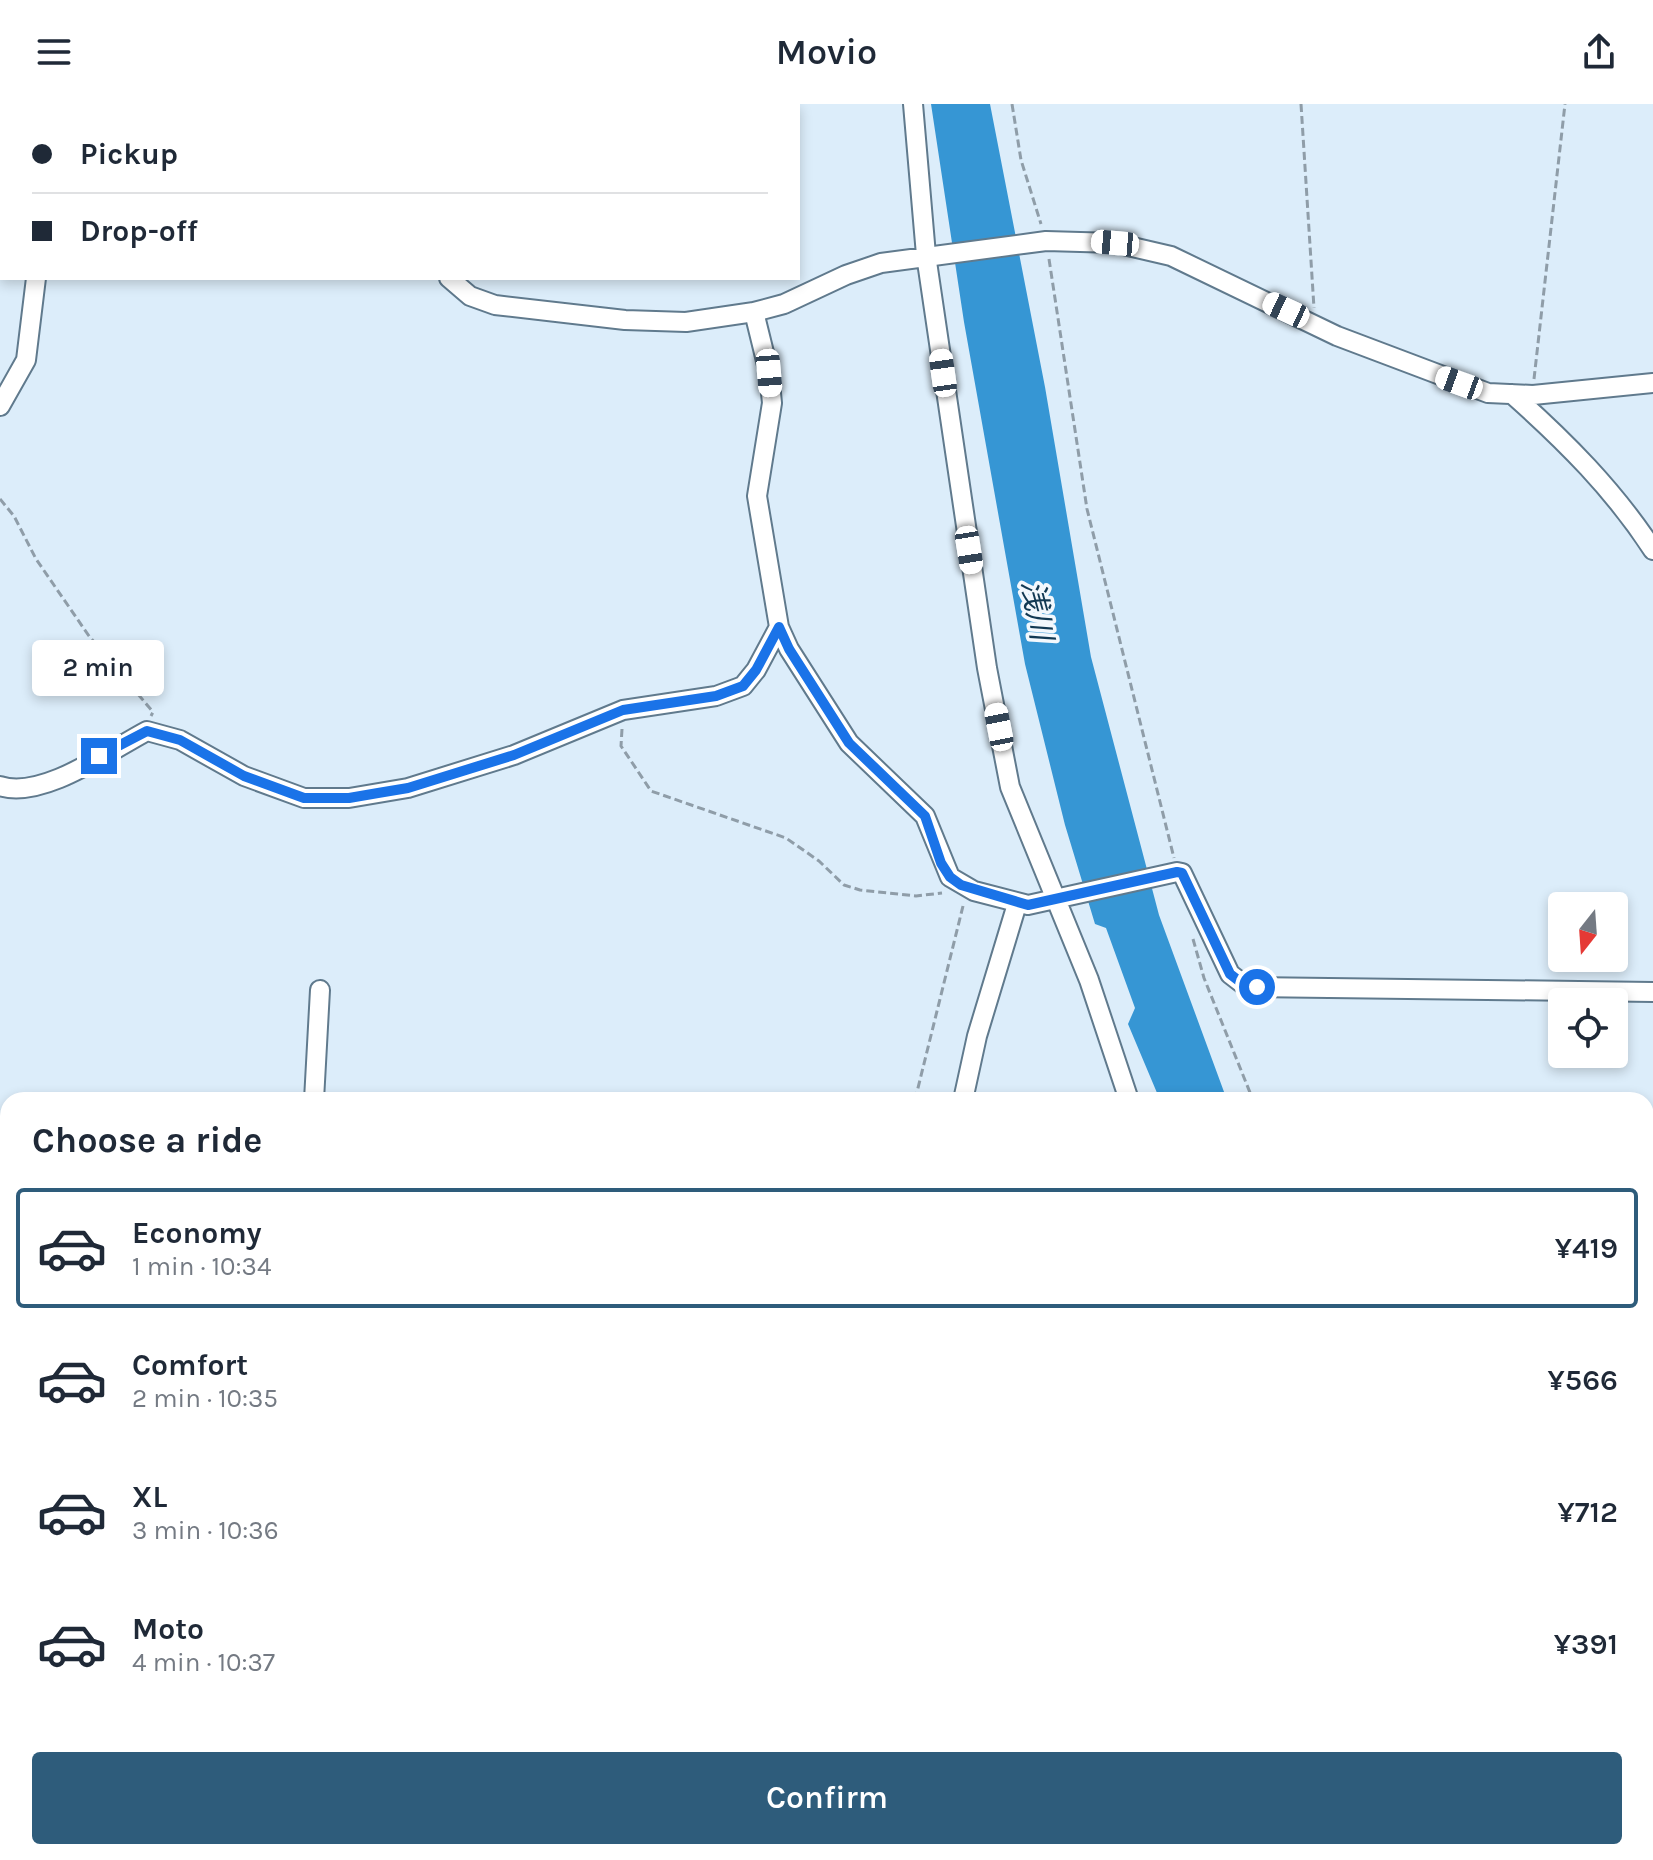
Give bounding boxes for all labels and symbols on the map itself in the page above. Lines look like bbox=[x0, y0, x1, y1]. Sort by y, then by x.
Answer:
car bbox=[1090, 229, 1140, 257]
car bbox=[1259, 289, 1313, 331]
car bbox=[755, 348, 783, 398]
car bbox=[928, 348, 958, 398]
car bbox=[1432, 364, 1486, 402]
car bbox=[953, 524, 985, 576]
water label: 浅川 bbox=[1014, 577, 1060, 646]
callout: 2 min bbox=[33, 640, 165, 696]
car bbox=[983, 701, 1015, 753]
route end bbox=[81, 738, 117, 774]
north arrow bbox=[1548, 892, 1628, 972]
route start bbox=[1239, 969, 1275, 1005]

